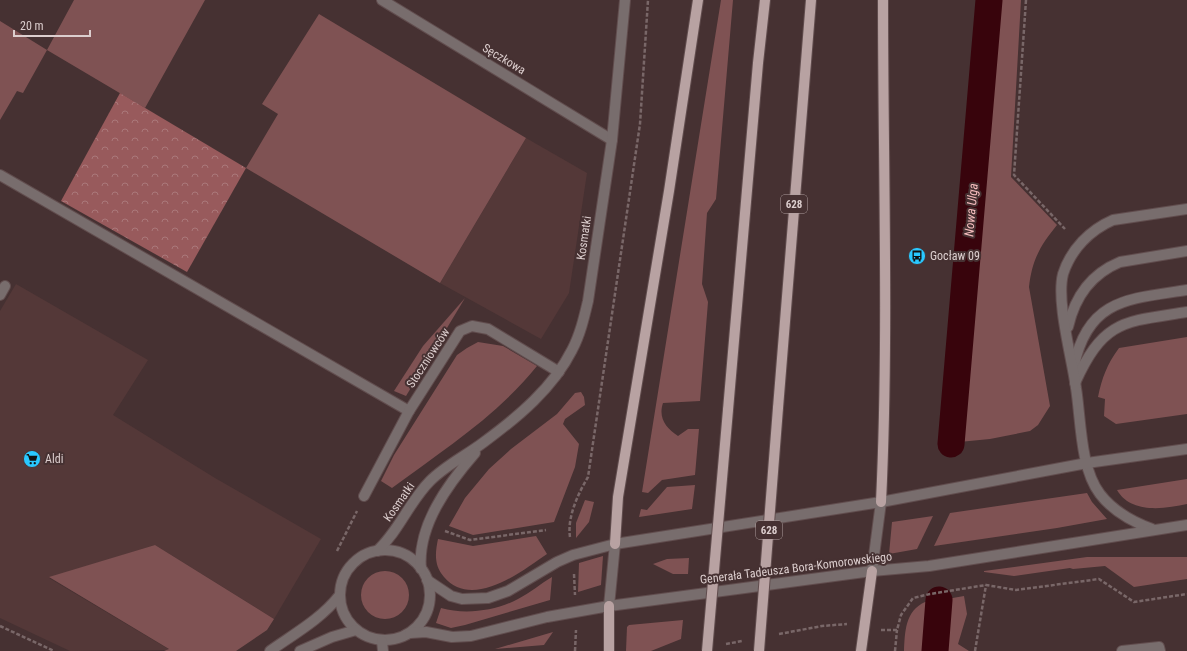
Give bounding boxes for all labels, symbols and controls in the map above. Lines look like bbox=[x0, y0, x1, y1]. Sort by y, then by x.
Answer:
scale bar bbox=[14, 12, 90, 38]
text: 20 m bbox=[20, 19, 44, 33]
street label: Sęczkowa bbox=[480, 41, 528, 77]
water label: Nowa Ulga bbox=[961, 183, 981, 237]
road number: 628 bbox=[781, 195, 807, 213]
street label: Kosmatki bbox=[574, 215, 594, 261]
bus stop icon: Gocław 09 bbox=[907, 246, 927, 266]
place label: Gocław 09 bbox=[930, 249, 980, 263]
street label: Stoczniowców bbox=[404, 325, 453, 390]
supermarket icon: Aldi bbox=[22, 449, 42, 469]
place label: Aldi bbox=[45, 452, 63, 466]
street label: Kosmatki bbox=[381, 480, 417, 524]
road number: 628 bbox=[756, 521, 782, 539]
street label: Generała Tadeusza Bora-Komorowskiego bbox=[699, 549, 893, 587]

